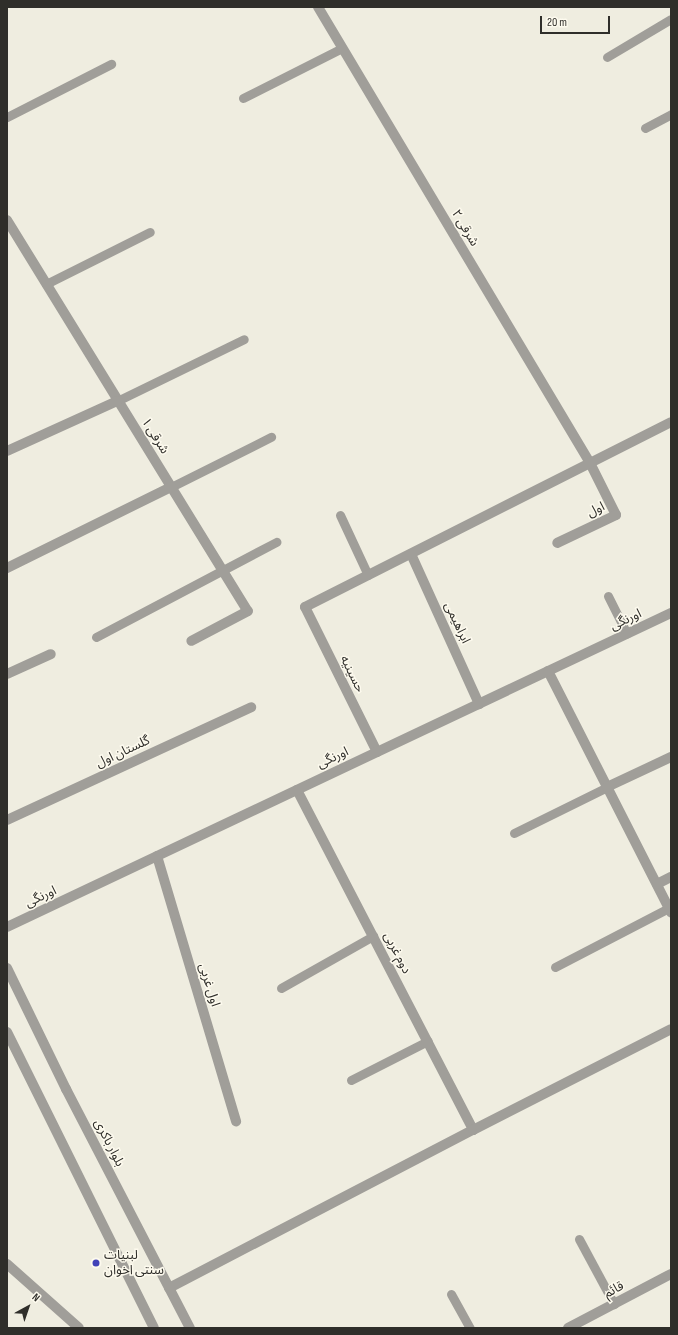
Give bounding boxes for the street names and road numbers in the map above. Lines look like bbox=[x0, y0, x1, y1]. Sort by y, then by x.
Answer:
street label: ۲ شرقی bbox=[448, 207, 482, 249]
street label: ۱ شرقی bbox=[138, 415, 172, 457]
street label: اول bbox=[585, 499, 607, 521]
street label: ابراهیمی bbox=[441, 600, 473, 646]
street label: اورنگی bbox=[608, 606, 644, 634]
street label: حسینیه bbox=[336, 653, 368, 695]
street label: گلستان اول bbox=[93, 733, 153, 771]
street label: اورنگی bbox=[315, 744, 351, 772]
street label: اورنگی bbox=[23, 883, 59, 911]
street label: دوم غربی bbox=[380, 930, 414, 976]
street label: اول غربی bbox=[195, 962, 223, 1008]
street label: بلوار باکری bbox=[90, 1117, 128, 1169]
street label: قائم bbox=[601, 1278, 627, 1302]

